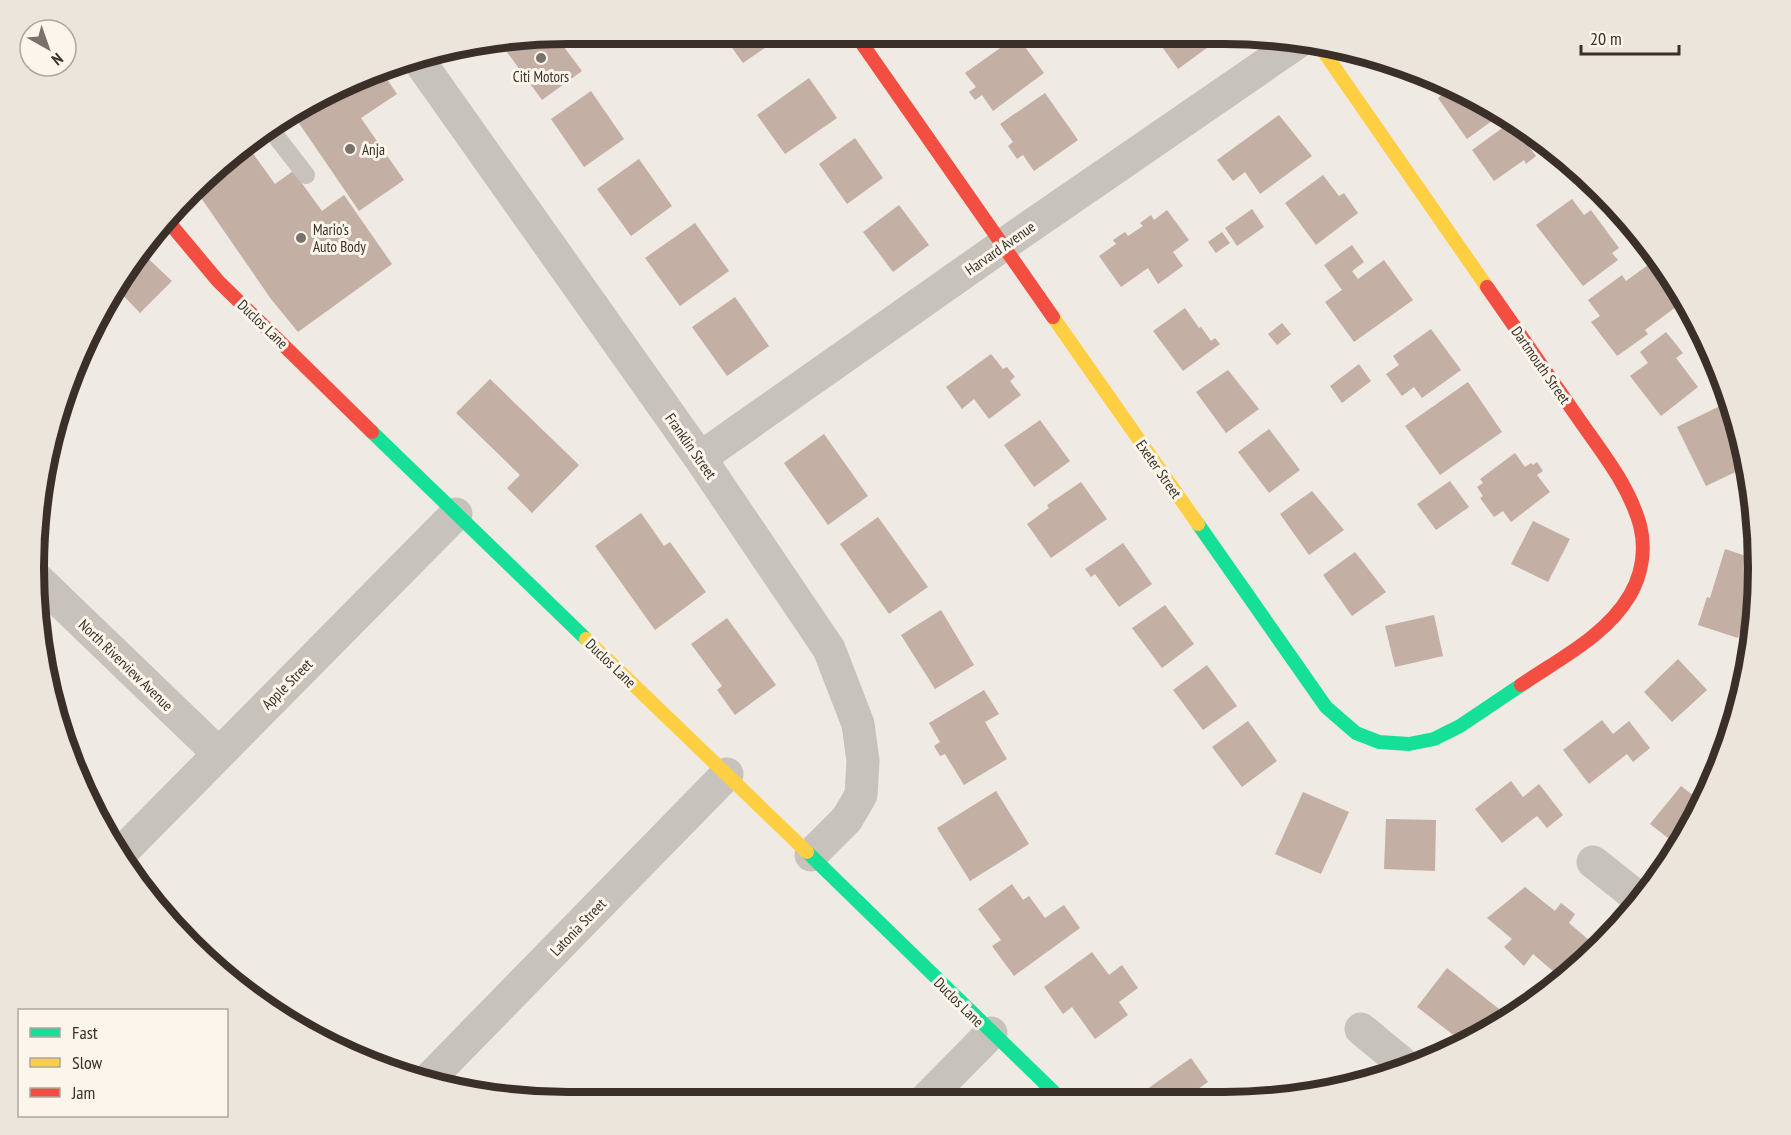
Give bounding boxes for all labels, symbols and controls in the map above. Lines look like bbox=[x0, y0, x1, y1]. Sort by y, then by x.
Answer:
north arrow bbox=[18, 18, 78, 78]
scale bar bbox=[1581, 18, 1678, 56]
text: 20 m bbox=[1590, 27, 1622, 50]
text: N bbox=[48, 49, 67, 70]
marker: Citi Motors bbox=[534, 51, 548, 65]
place label: Citi Motors bbox=[513, 67, 569, 86]
place label: Anja bbox=[362, 140, 385, 159]
marker: Anja bbox=[343, 142, 357, 156]
street label: Harvard Avenue bbox=[961, 217, 1039, 279]
place label: Mario's Auto Body bbox=[313, 220, 366, 256]
marker: Mario's Auto Body bbox=[294, 231, 308, 245]
street label: Duclos Lane bbox=[234, 295, 292, 353]
street label: Dartmouth Street bbox=[1507, 323, 1575, 407]
street label: Franklin Street bbox=[661, 409, 721, 483]
street label: Exeter Street bbox=[1132, 436, 1186, 502]
street label: North Riverview Avenue bbox=[75, 615, 177, 715]
street label: Duclos Lane bbox=[582, 634, 640, 692]
street label: Apple Street bbox=[258, 655, 316, 713]
street label: Latonia Street bbox=[546, 894, 610, 960]
street label: Duclos Lane bbox=[930, 973, 988, 1031]
legend bbox=[18, 1009, 228, 1117]
text: Fast bbox=[72, 1021, 98, 1044]
text: Slow bbox=[72, 1051, 103, 1074]
text: Jam bbox=[71, 1081, 95, 1104]

